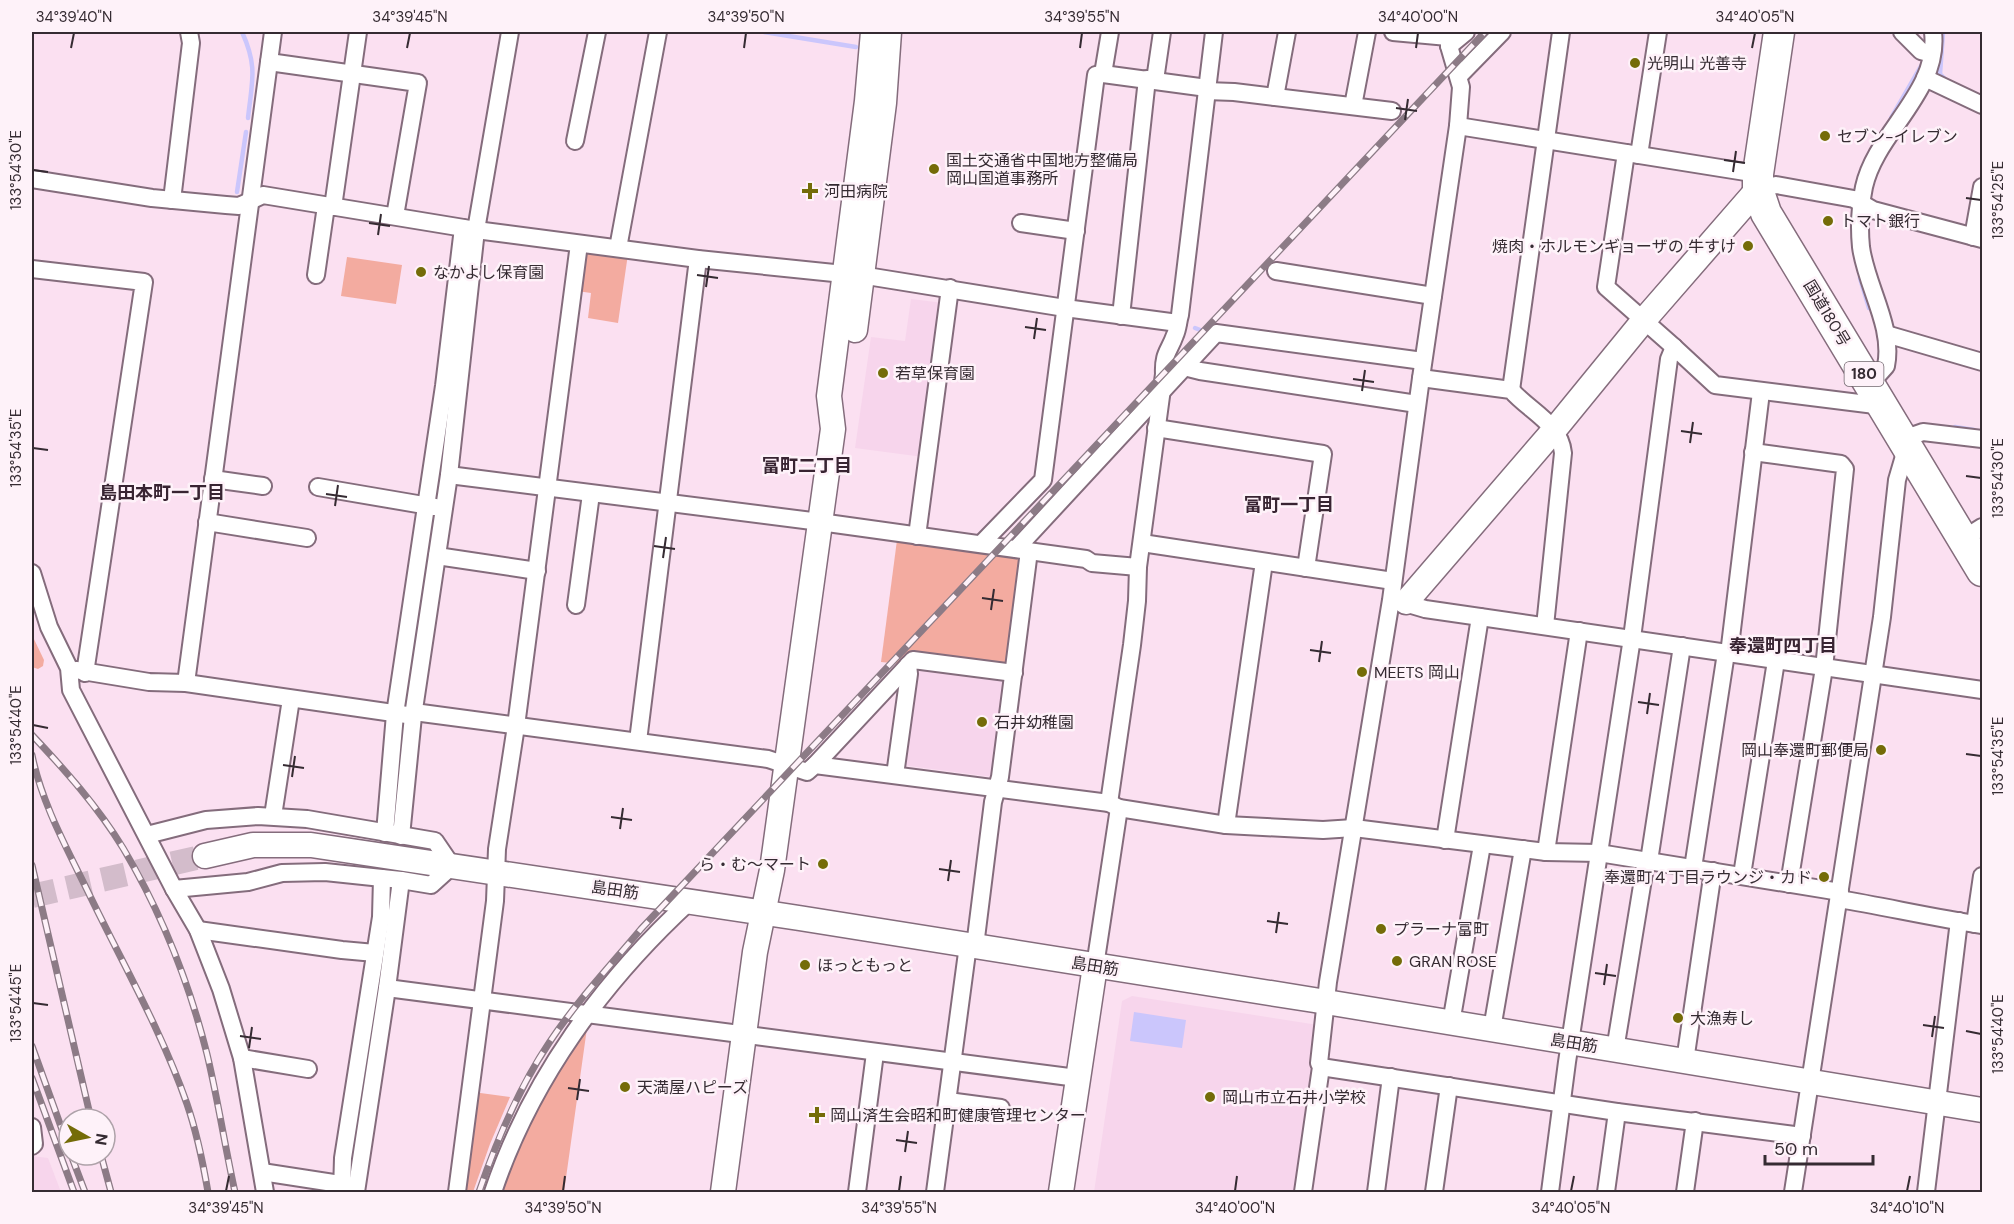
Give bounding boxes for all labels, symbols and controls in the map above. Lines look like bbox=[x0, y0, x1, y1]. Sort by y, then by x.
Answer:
text: 34°39'40"N bbox=[36, 7, 112, 27]
text: 34°39'45"N bbox=[372, 7, 448, 27]
text: 34°39'50"N bbox=[707, 7, 785, 27]
text: 34°39'55"N bbox=[1044, 7, 1120, 27]
text: 34°40'00"N bbox=[1378, 7, 1458, 27]
text: 34°40'05"N bbox=[1716, 7, 1794, 27]
place label: 光明山 光善寺 bbox=[1647, 53, 1747, 74]
marker: 光明山 光善寺 bbox=[1628, 56, 1642, 70]
place label: セブン-イレブン bbox=[1837, 126, 1958, 147]
marker: セブン-イレブン bbox=[1818, 129, 1832, 143]
text: 133°54'30"E bbox=[6, 130, 26, 210]
place label: 国土交通省中国地方整備局 岡山国道事務所 bbox=[946, 150, 1138, 189]
text: 133°54'25"E bbox=[1988, 161, 2008, 239]
marker: 国土交通省中国地方整備局 岡山国道事務所 bbox=[927, 162, 941, 176]
place label: 河田病院 bbox=[824, 181, 888, 202]
marker: 河田病院 bbox=[801, 182, 819, 200]
place label: トマト銀行 bbox=[1840, 211, 1920, 232]
marker: トマト銀行 bbox=[1821, 214, 1835, 228]
place label: 焼肉・ホルモンギョーザの 牛すけ bbox=[1492, 236, 1736, 257]
marker: 焼肉・ホルモンギョーザの 牛すけ bbox=[1741, 239, 1755, 253]
place label: なかよし保育園 bbox=[433, 262, 544, 283]
marker: なかよし保育園 bbox=[414, 265, 428, 279]
street label: 国道180号 bbox=[1799, 276, 1855, 350]
road number: 180 bbox=[1844, 362, 1884, 386]
place label: 若草保育園 bbox=[895, 363, 975, 384]
marker: 若草保育園 bbox=[876, 366, 890, 380]
text: 133°54'35"E bbox=[6, 409, 26, 487]
text: 133°54'30"E bbox=[1988, 438, 2008, 518]
district label: 富町二丁目 bbox=[762, 454, 852, 478]
district label: 島田本町一丁目 bbox=[99, 481, 225, 505]
district label: 富町一丁目 bbox=[1244, 493, 1334, 517]
district label: 奉還町四丁目 bbox=[1729, 634, 1837, 658]
place label: MEETS 岡山 bbox=[1374, 662, 1460, 683]
marker: MEETS 岡山 bbox=[1355, 665, 1369, 679]
text: 133°54'40"E bbox=[6, 685, 26, 765]
place label: 石井幼稚園 bbox=[994, 712, 1074, 733]
marker: 石井幼稚園 bbox=[975, 715, 989, 729]
text: 133°54'35"E bbox=[1988, 717, 2008, 795]
place label: 岡山奉還町郵便局 bbox=[1741, 740, 1869, 761]
marker: 岡山奉還町郵便局 bbox=[1874, 743, 1888, 757]
place label: ら・む〜マート bbox=[699, 854, 811, 875]
marker: ら・む〜マート bbox=[816, 857, 830, 871]
place label: 奉還町４丁目ラウンジ・カド bbox=[1604, 867, 1812, 888]
marker: 奉還町４丁目ラウンジ・カド bbox=[1817, 870, 1831, 884]
street label: 島田筋 bbox=[590, 876, 640, 904]
place label: プラーナ富町 bbox=[1393, 919, 1489, 940]
marker: プラーナ富町 bbox=[1374, 922, 1388, 936]
place label: GRAN ROSE bbox=[1409, 951, 1497, 972]
street label: 島田筋 bbox=[1070, 952, 1120, 980]
marker: GRAN ROSE bbox=[1390, 954, 1404, 968]
place label: ほっともっと bbox=[817, 955, 913, 976]
marker: ほっともっと bbox=[798, 958, 812, 972]
text: 133°54'45"E bbox=[6, 964, 26, 1042]
text: 133°54'40"E bbox=[1988, 994, 2008, 1074]
place label: 大漁寿し bbox=[1690, 1008, 1754, 1029]
marker: 大漁寿し bbox=[1671, 1011, 1685, 1025]
street label: 島田筋 bbox=[1549, 1029, 1599, 1057]
place label: 天満屋ハピーズ bbox=[637, 1077, 748, 1098]
marker: 天満屋ハピーズ bbox=[618, 1080, 632, 1094]
place label: 岡山市立石井小学校 bbox=[1222, 1087, 1366, 1108]
marker: 岡山市立石井小学校 bbox=[1203, 1090, 1217, 1104]
place label: 岡山済生会昭和町健康管理センター bbox=[830, 1105, 1086, 1126]
marker: 岡山済生会昭和町健康管理センター bbox=[808, 1106, 826, 1124]
north arrow bbox=[57, 1107, 117, 1167]
scale bar bbox=[1765, 1128, 1873, 1166]
text: N bbox=[90, 1132, 113, 1147]
text: 50 m bbox=[1774, 1137, 1818, 1161]
text: 34°39'45"N bbox=[188, 1198, 264, 1218]
text: 34°39'50"N bbox=[524, 1198, 602, 1218]
text: 34°39'55"N bbox=[861, 1198, 937, 1218]
text: 34°40'00"N bbox=[1195, 1198, 1275, 1218]
text: 34°40'05"N bbox=[1532, 1198, 1610, 1218]
text: 34°40'10"N bbox=[1870, 1198, 1944, 1218]

